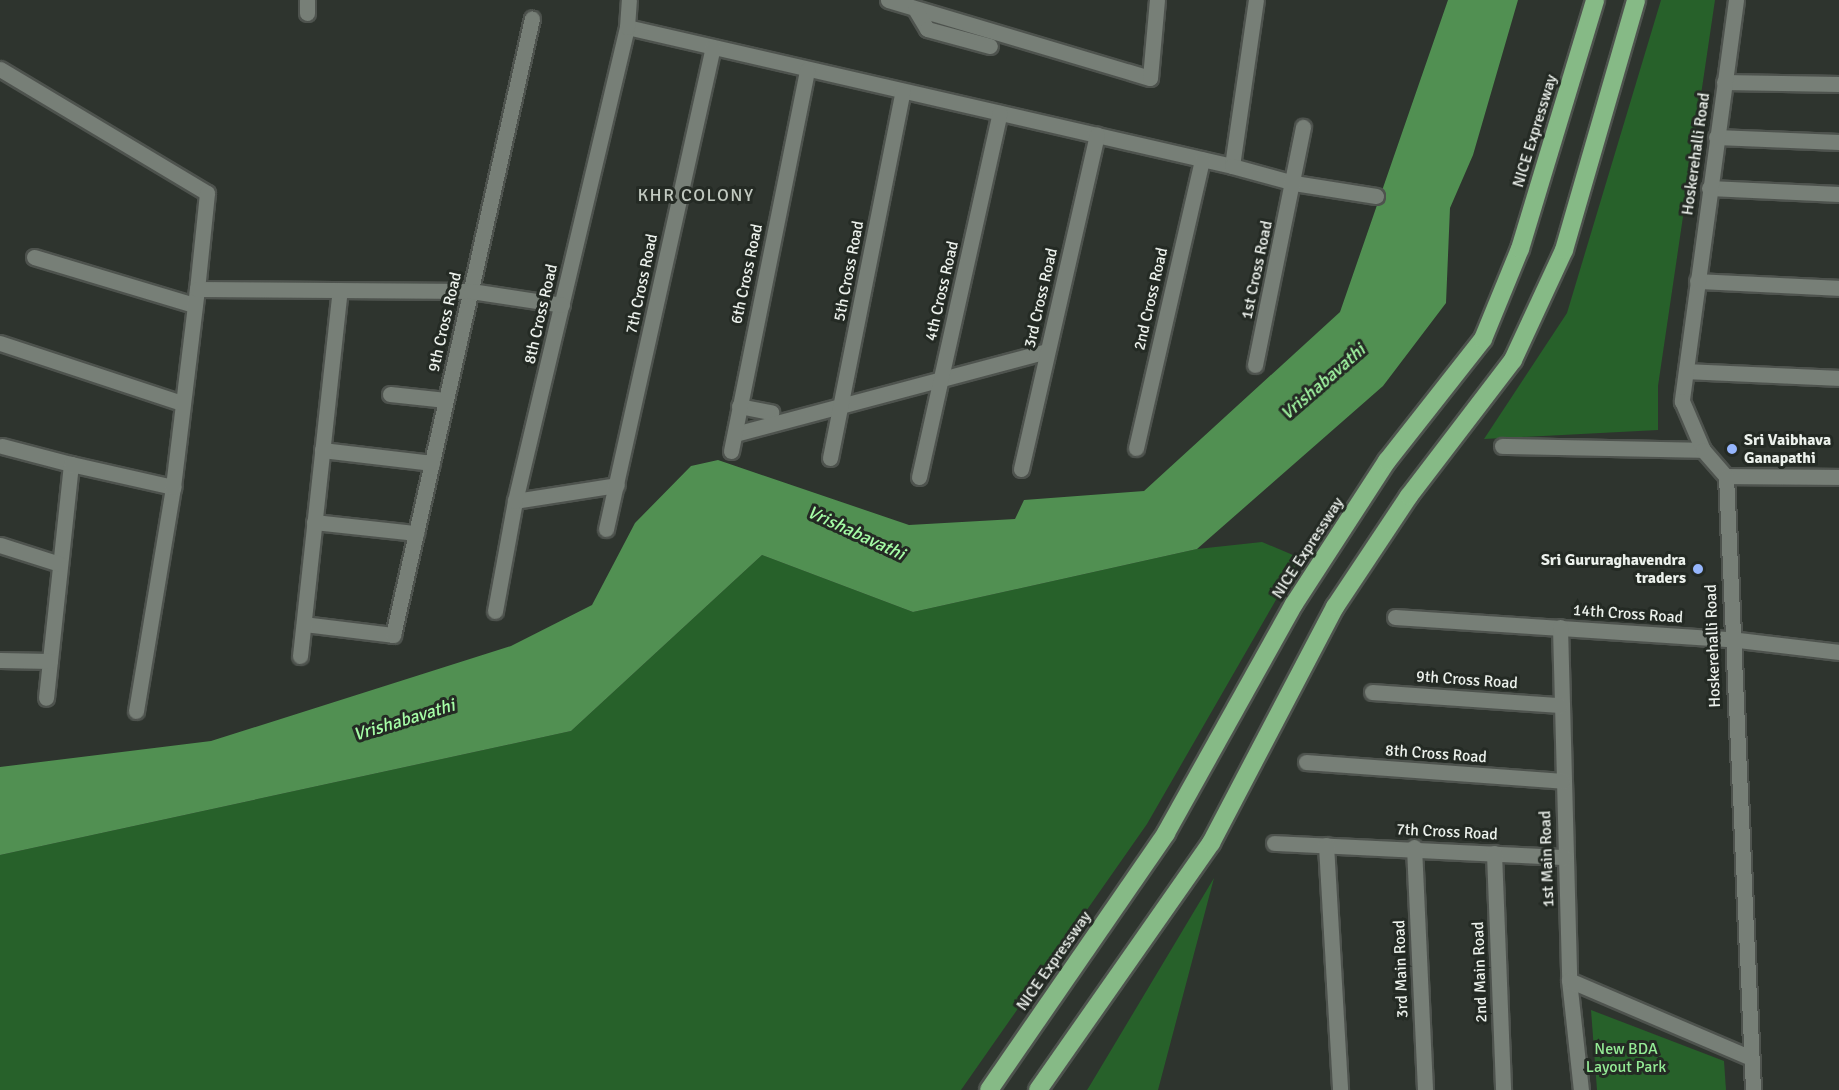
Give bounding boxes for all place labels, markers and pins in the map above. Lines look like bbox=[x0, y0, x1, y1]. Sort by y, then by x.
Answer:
place label: Sri Vaibhava Ganapathi bbox=[1744, 430, 1831, 468]
marker: Sri Vaibhava Ganapathi bbox=[1725, 442, 1739, 456]
place label: Sri Gururaghavendra traders bbox=[1541, 550, 1686, 588]
marker: Sri Gururaghavendra traders bbox=[1691, 562, 1705, 576]

